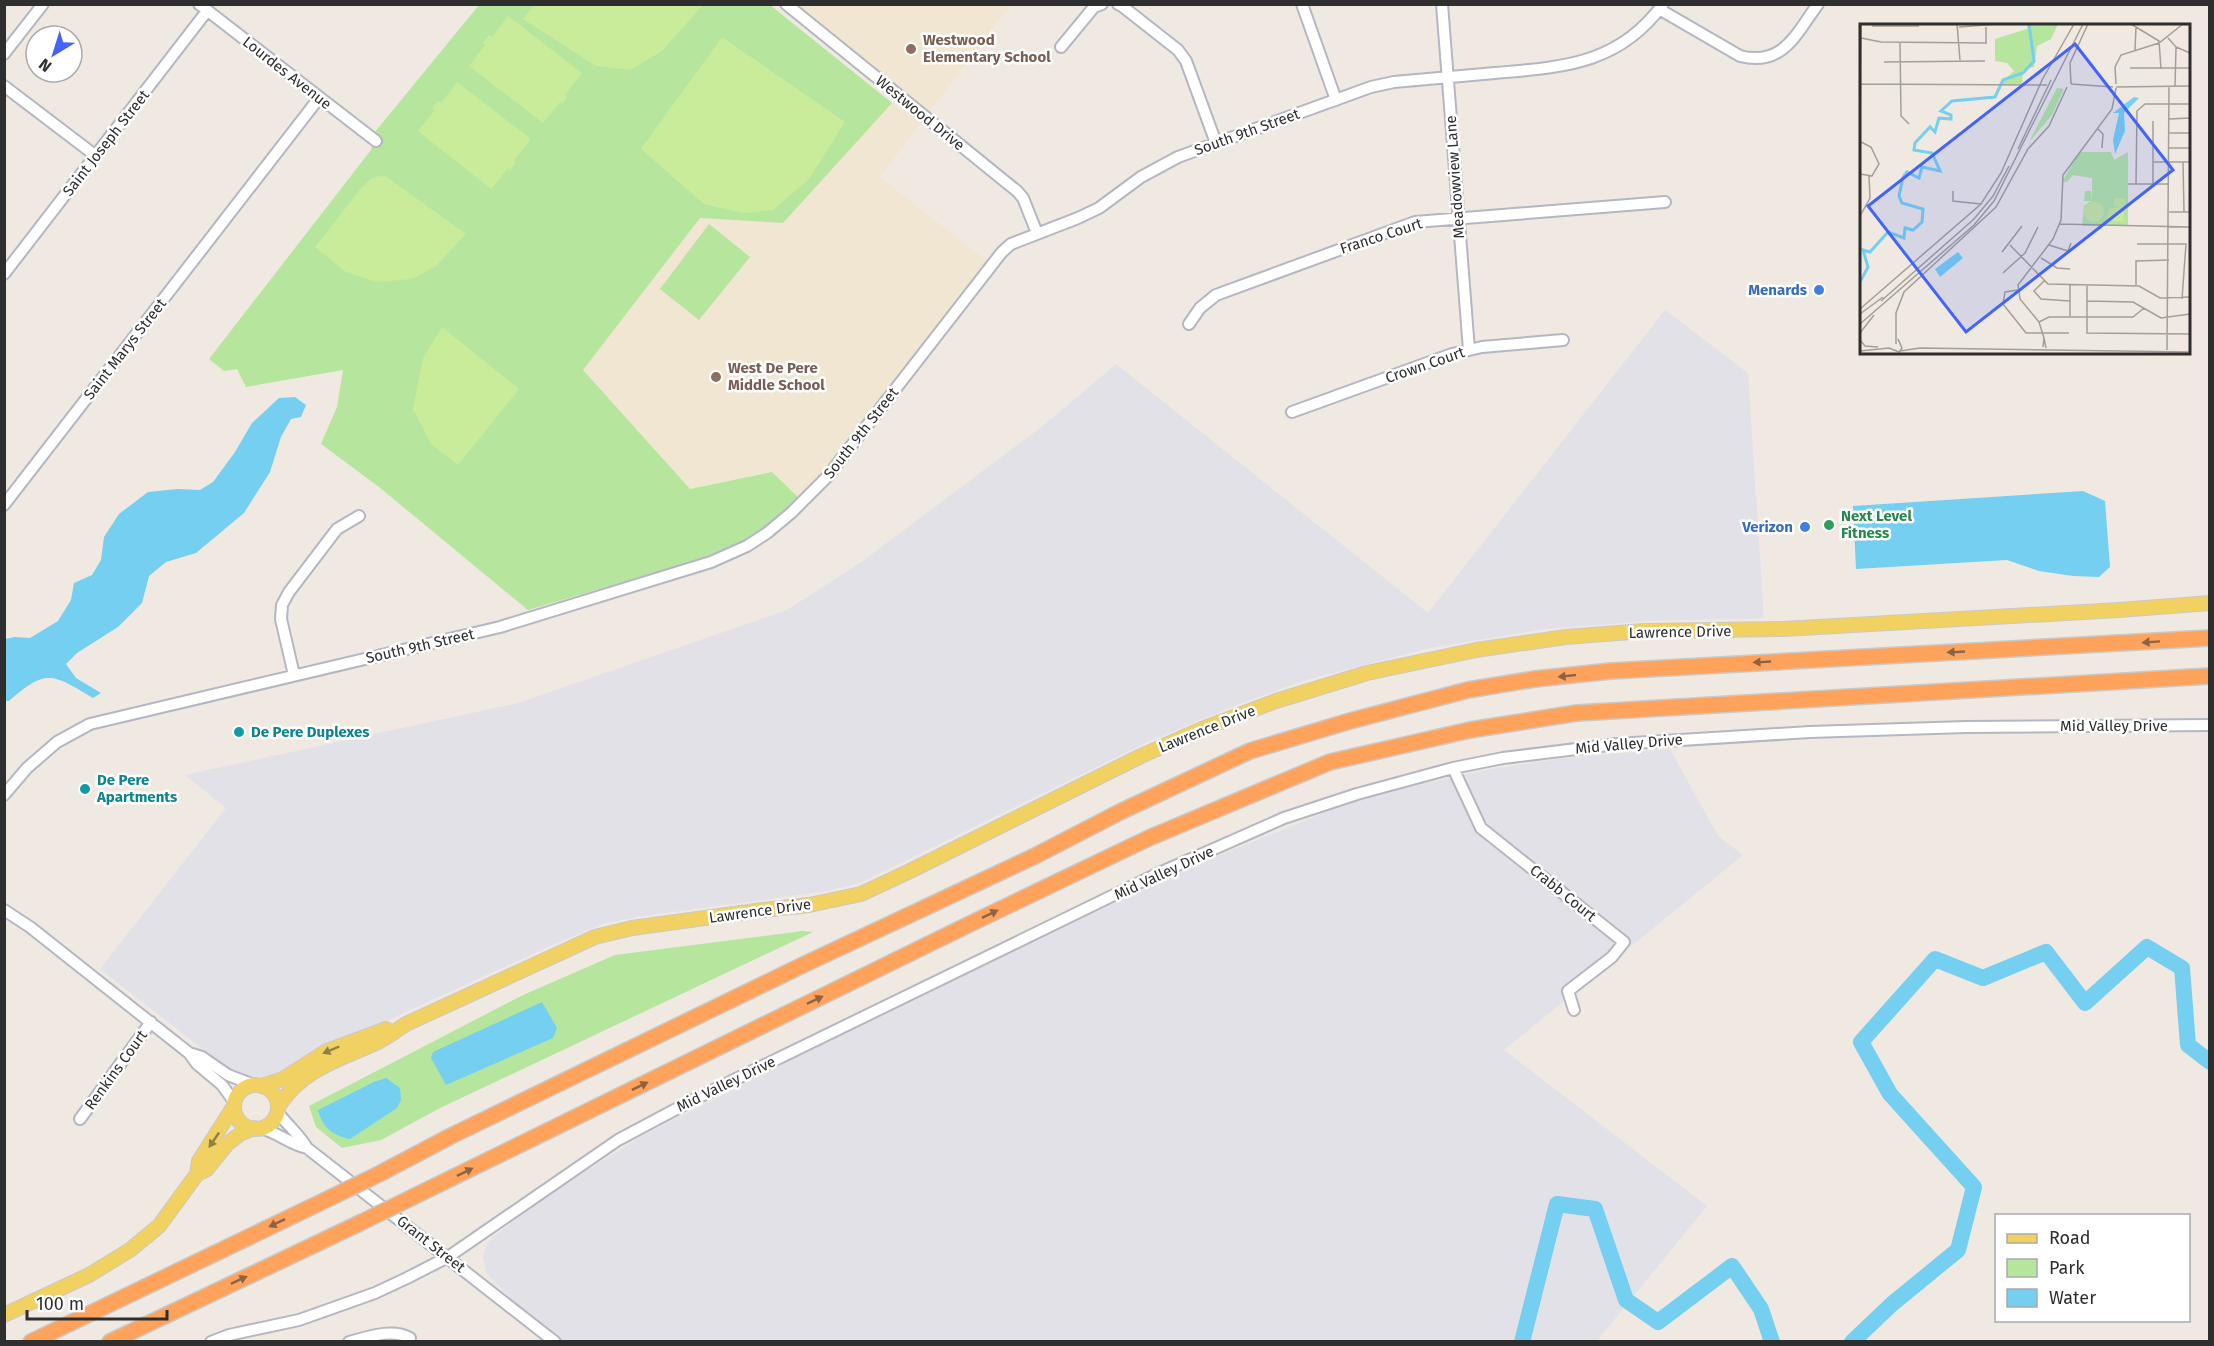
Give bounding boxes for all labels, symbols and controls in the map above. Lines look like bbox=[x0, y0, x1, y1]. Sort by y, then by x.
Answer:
north arrow bbox=[24, 24, 84, 84]
inset map bbox=[1860, 24, 2190, 354]
place label: Westwood Elementary School bbox=[923, 31, 1051, 66]
street label: Lourdes Avenue bbox=[239, 33, 335, 113]
marker: Westwood Elementary School bbox=[904, 42, 918, 56]
text: N bbox=[35, 55, 55, 76]
street label: Westwood Drive bbox=[872, 72, 968, 154]
street label: Saint Joseph Street bbox=[59, 86, 153, 200]
street label: South 9th Street bbox=[1192, 104, 1303, 159]
street label: Meadowview Lane bbox=[1442, 115, 1468, 239]
street label: Franco Court bbox=[1338, 214, 1425, 258]
place label: Menards bbox=[1748, 281, 1807, 299]
marker: Menards bbox=[1812, 283, 1826, 297]
street label: Saint Marys Street bbox=[80, 294, 170, 403]
street label: Crown Court bbox=[1383, 343, 1468, 387]
place label: West De Pere Middle School bbox=[728, 359, 825, 394]
marker: West De Pere Middle School bbox=[709, 370, 723, 384]
street label: South 9th Street bbox=[820, 383, 902, 482]
place label: Next Level Fitness bbox=[1841, 507, 1912, 542]
place label: Verizon bbox=[1741, 518, 1793, 536]
marker: Next Level Fitness bbox=[1822, 518, 1836, 532]
marker: Verizon bbox=[1798, 520, 1812, 534]
street label: Lawrence Drive bbox=[1629, 622, 1731, 642]
street label: South 9th Street bbox=[364, 625, 476, 667]
one-way arrow bbox=[2142, 637, 2161, 647]
one-way arrow bbox=[1947, 648, 1966, 657]
one-way arrow bbox=[1752, 658, 1771, 667]
one-way arrow bbox=[1558, 671, 1577, 681]
street label: Lawrence Drive bbox=[1156, 701, 1258, 757]
street label: Mid Valley Drive bbox=[2060, 717, 2168, 735]
place label: De Pere Duplexes bbox=[251, 723, 370, 741]
marker: De Pere Duplexes bbox=[232, 725, 246, 739]
street label: Mid Valley Drive bbox=[1574, 730, 1684, 758]
place label: De Pere Apartments bbox=[96, 771, 177, 806]
marker: De Pere Apartments bbox=[78, 782, 92, 796]
street label: Mid Valley Drive bbox=[1111, 842, 1217, 904]
street label: Crabb Court bbox=[1526, 861, 1600, 926]
street label: Lawrence Drive bbox=[708, 895, 812, 927]
one-way arrow bbox=[982, 909, 999, 918]
one-way arrow bbox=[807, 995, 824, 1004]
street label: Renkins Court bbox=[81, 1026, 151, 1113]
one-way arrow bbox=[321, 1045, 339, 1055]
street label: Mid Valley Drive bbox=[674, 1052, 778, 1116]
one-way arrow bbox=[632, 1081, 649, 1090]
one-way arrow bbox=[208, 1131, 220, 1147]
one-way arrow bbox=[457, 1167, 474, 1176]
street label: Grant Street bbox=[393, 1212, 469, 1277]
legend bbox=[1995, 1214, 2190, 1322]
one-way arrow bbox=[268, 1219, 285, 1228]
text: Road bbox=[2049, 1227, 2091, 1249]
text: Park bbox=[2049, 1257, 2085, 1279]
one-way arrow bbox=[230, 1276, 248, 1286]
scale bar bbox=[27, 1283, 166, 1321]
text: Water bbox=[2049, 1287, 2096, 1309]
text: 100 m bbox=[36, 1293, 84, 1315]

